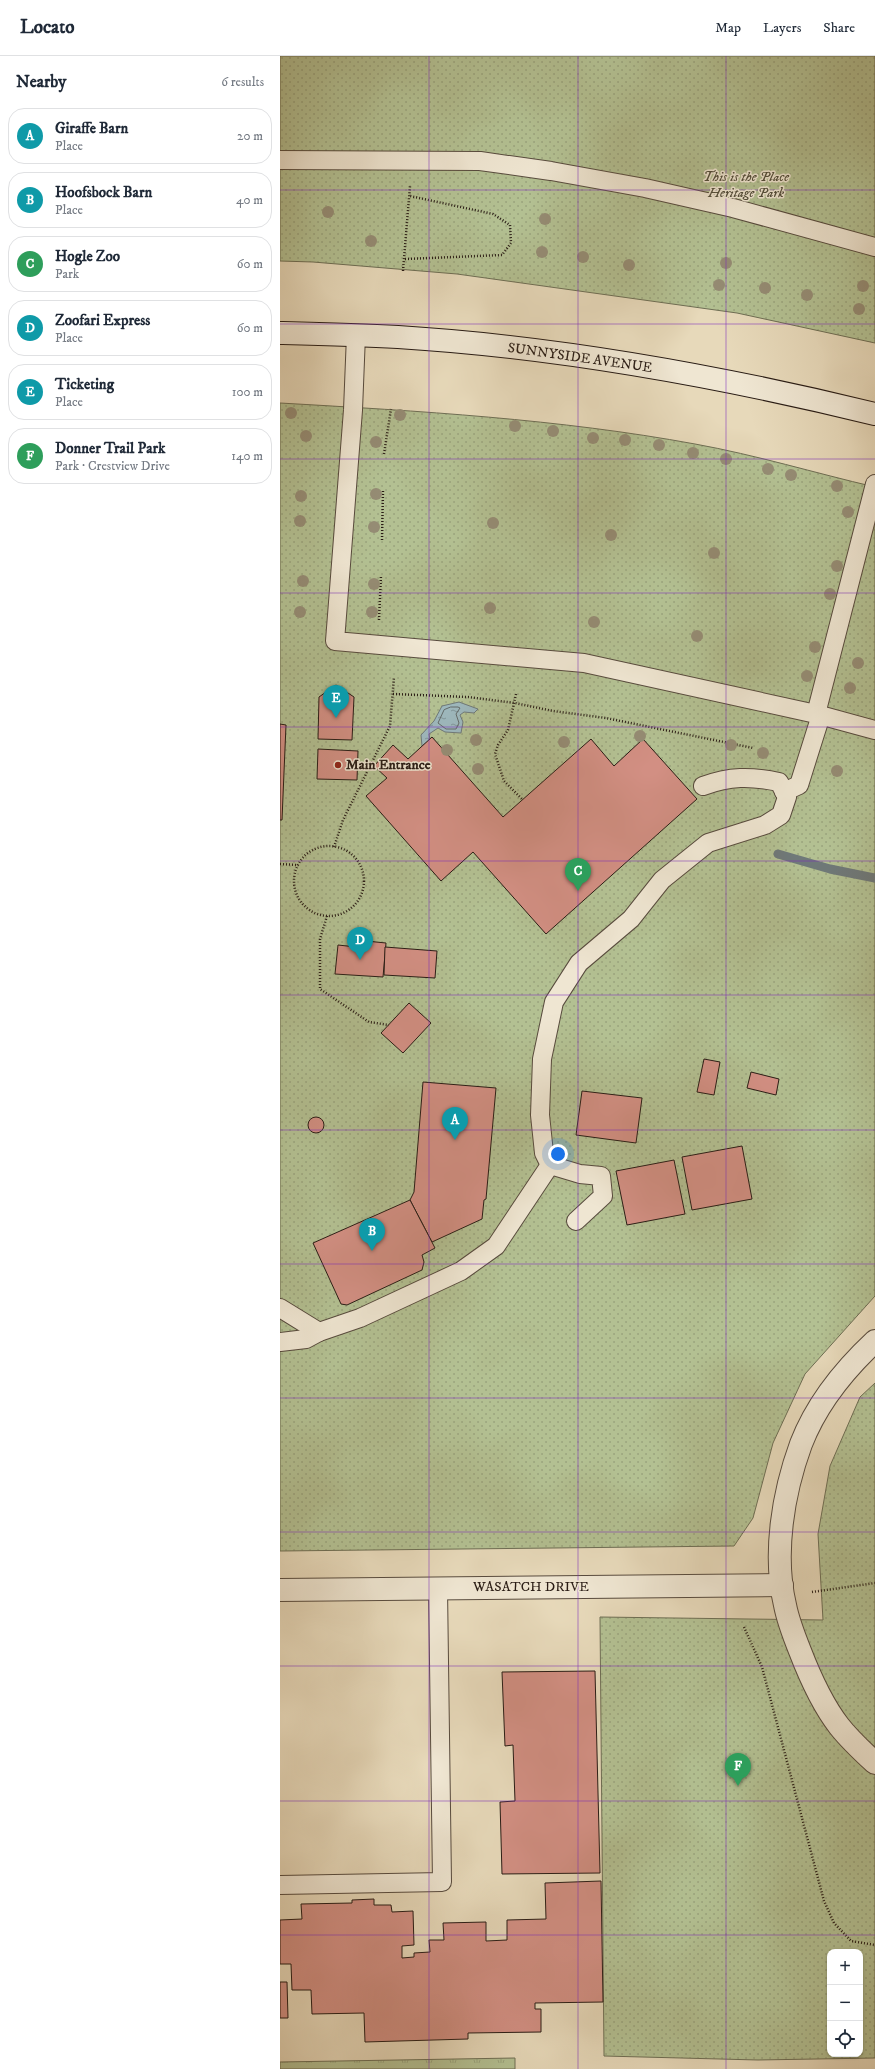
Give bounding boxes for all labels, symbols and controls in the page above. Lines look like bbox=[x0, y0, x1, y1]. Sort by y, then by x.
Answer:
text: Locato bbox=[20, 16, 75, 39]
text: Map bbox=[715, 19, 741, 37]
text: Layers bbox=[763, 19, 801, 37]
text: Share bbox=[823, 19, 855, 37]
text: Nearby bbox=[16, 71, 66, 93]
text: 6 results bbox=[221, 74, 264, 90]
text: Giraffe Barn bbox=[55, 119, 128, 138]
text: A bbox=[26, 128, 34, 144]
text: 20 m bbox=[237, 128, 263, 144]
text: Place bbox=[55, 138, 83, 154]
park label: This is the Place Heritage Park bbox=[703, 168, 790, 202]
text: Hoofsbock Barn bbox=[55, 183, 152, 202]
text: B bbox=[26, 192, 34, 208]
text: 40 m bbox=[236, 192, 263, 208]
text: Place bbox=[55, 202, 83, 218]
text: Hogle Zoo bbox=[55, 247, 120, 266]
text: C bbox=[26, 256, 34, 272]
text: 60 m bbox=[237, 256, 263, 272]
text: Park bbox=[55, 266, 79, 282]
text: Zoofari Express bbox=[55, 311, 150, 330]
text: D bbox=[25, 320, 35, 336]
text: 60 m bbox=[237, 320, 263, 336]
text: Place bbox=[55, 330, 83, 346]
street label: SUNNYSIDE AVENUE bbox=[507, 339, 654, 377]
text: Ticketing bbox=[55, 375, 114, 394]
text: E bbox=[25, 384, 35, 400]
text: 100 m bbox=[232, 384, 263, 400]
text: Place bbox=[55, 394, 83, 410]
text: Donner Trail Park bbox=[55, 439, 166, 458]
text: F bbox=[26, 448, 34, 464]
text: 140 m bbox=[231, 448, 263, 464]
text: Park · Crestview Drive bbox=[55, 458, 170, 474]
pin: E bbox=[323, 685, 349, 718]
place label: Main Entrance bbox=[346, 756, 431, 774]
marker: Main Entrance bbox=[333, 760, 343, 770]
pin: C bbox=[565, 858, 591, 891]
pin: D bbox=[347, 927, 373, 960]
pin: A bbox=[442, 1107, 468, 1140]
your location bbox=[548, 1144, 568, 1164]
pin: B bbox=[359, 1218, 385, 1251]
street label: WASATCH DRIVE bbox=[472, 1578, 589, 1596]
pin: F bbox=[725, 1753, 751, 1786]
map controls bbox=[827, 1949, 863, 2057]
button: + bbox=[827, 1949, 863, 1985]
button: − bbox=[827, 1985, 863, 2021]
button: locate bbox=[827, 2021, 863, 2057]

